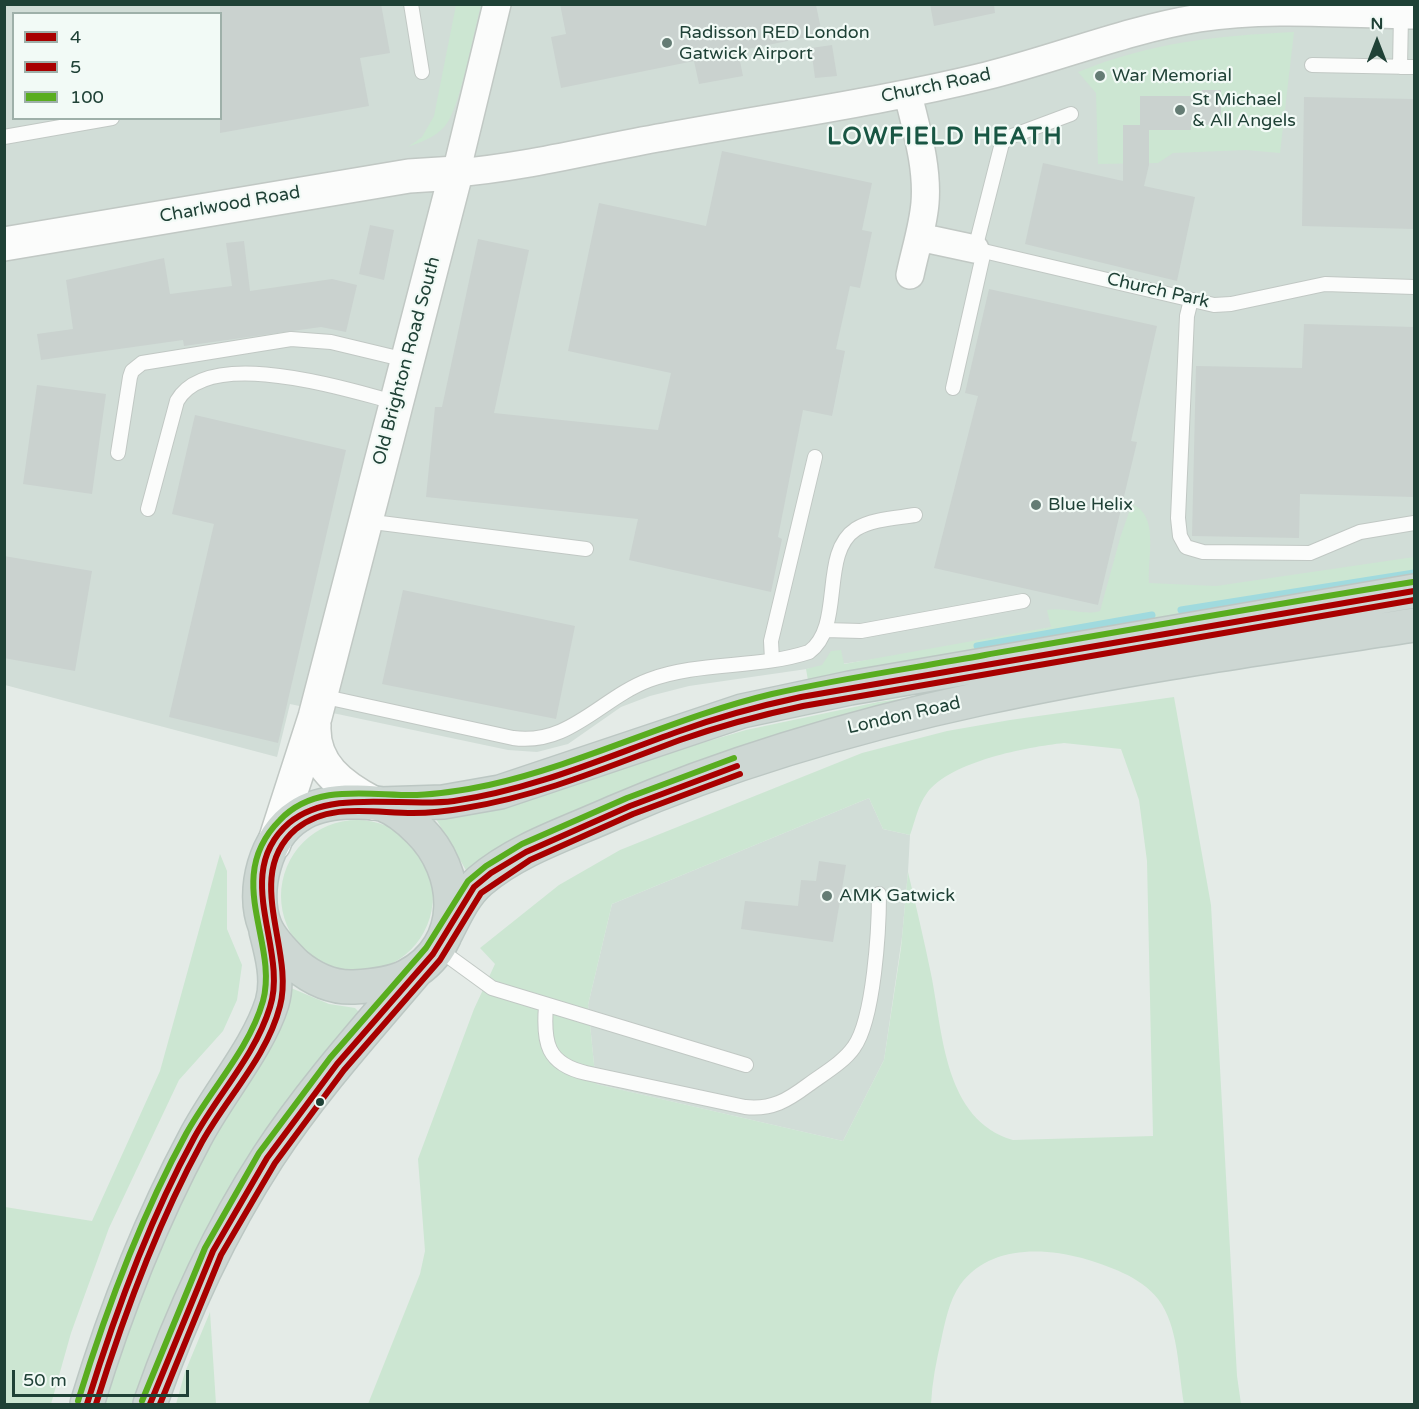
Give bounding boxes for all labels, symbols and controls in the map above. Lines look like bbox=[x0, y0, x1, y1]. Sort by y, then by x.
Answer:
legend bbox=[12, 12, 222, 120]
north arrow bbox=[1347, 12, 1407, 72]
text: N bbox=[1371, 14, 1383, 34]
place label: Radisson RED London Gatwick Airport bbox=[679, 22, 870, 64]
text: 4 bbox=[70, 26, 81, 48]
marker: Radisson RED London Gatwick Airport bbox=[660, 36, 674, 50]
text: 5 bbox=[70, 56, 81, 78]
street label: Church Road bbox=[879, 64, 993, 108]
place label: War Memorial bbox=[1112, 65, 1232, 87]
marker: War Memorial bbox=[1093, 69, 1107, 83]
text: 100 bbox=[70, 86, 104, 108]
place label: St Michael & All Angels bbox=[1192, 89, 1296, 132]
marker: St Michael & All Angels bbox=[1173, 103, 1187, 117]
district label: LOWFIELD HEATH bbox=[827, 124, 1063, 152]
street label: Charlwood Road bbox=[158, 182, 302, 228]
street label: Old Brighton Road South bbox=[369, 254, 445, 468]
street label: Church Park bbox=[1105, 269, 1211, 313]
place label: Blue Helix bbox=[1048, 494, 1133, 516]
marker: Blue Helix bbox=[1029, 498, 1043, 512]
street label: London Road bbox=[845, 692, 963, 740]
place label: AMK Gatwick bbox=[839, 885, 955, 907]
marker: AMK Gatwick bbox=[820, 889, 834, 903]
unlabelled marker bbox=[314, 1096, 326, 1108]
scale bar bbox=[15, 1358, 192, 1396]
text: 50 m bbox=[23, 1369, 67, 1391]

